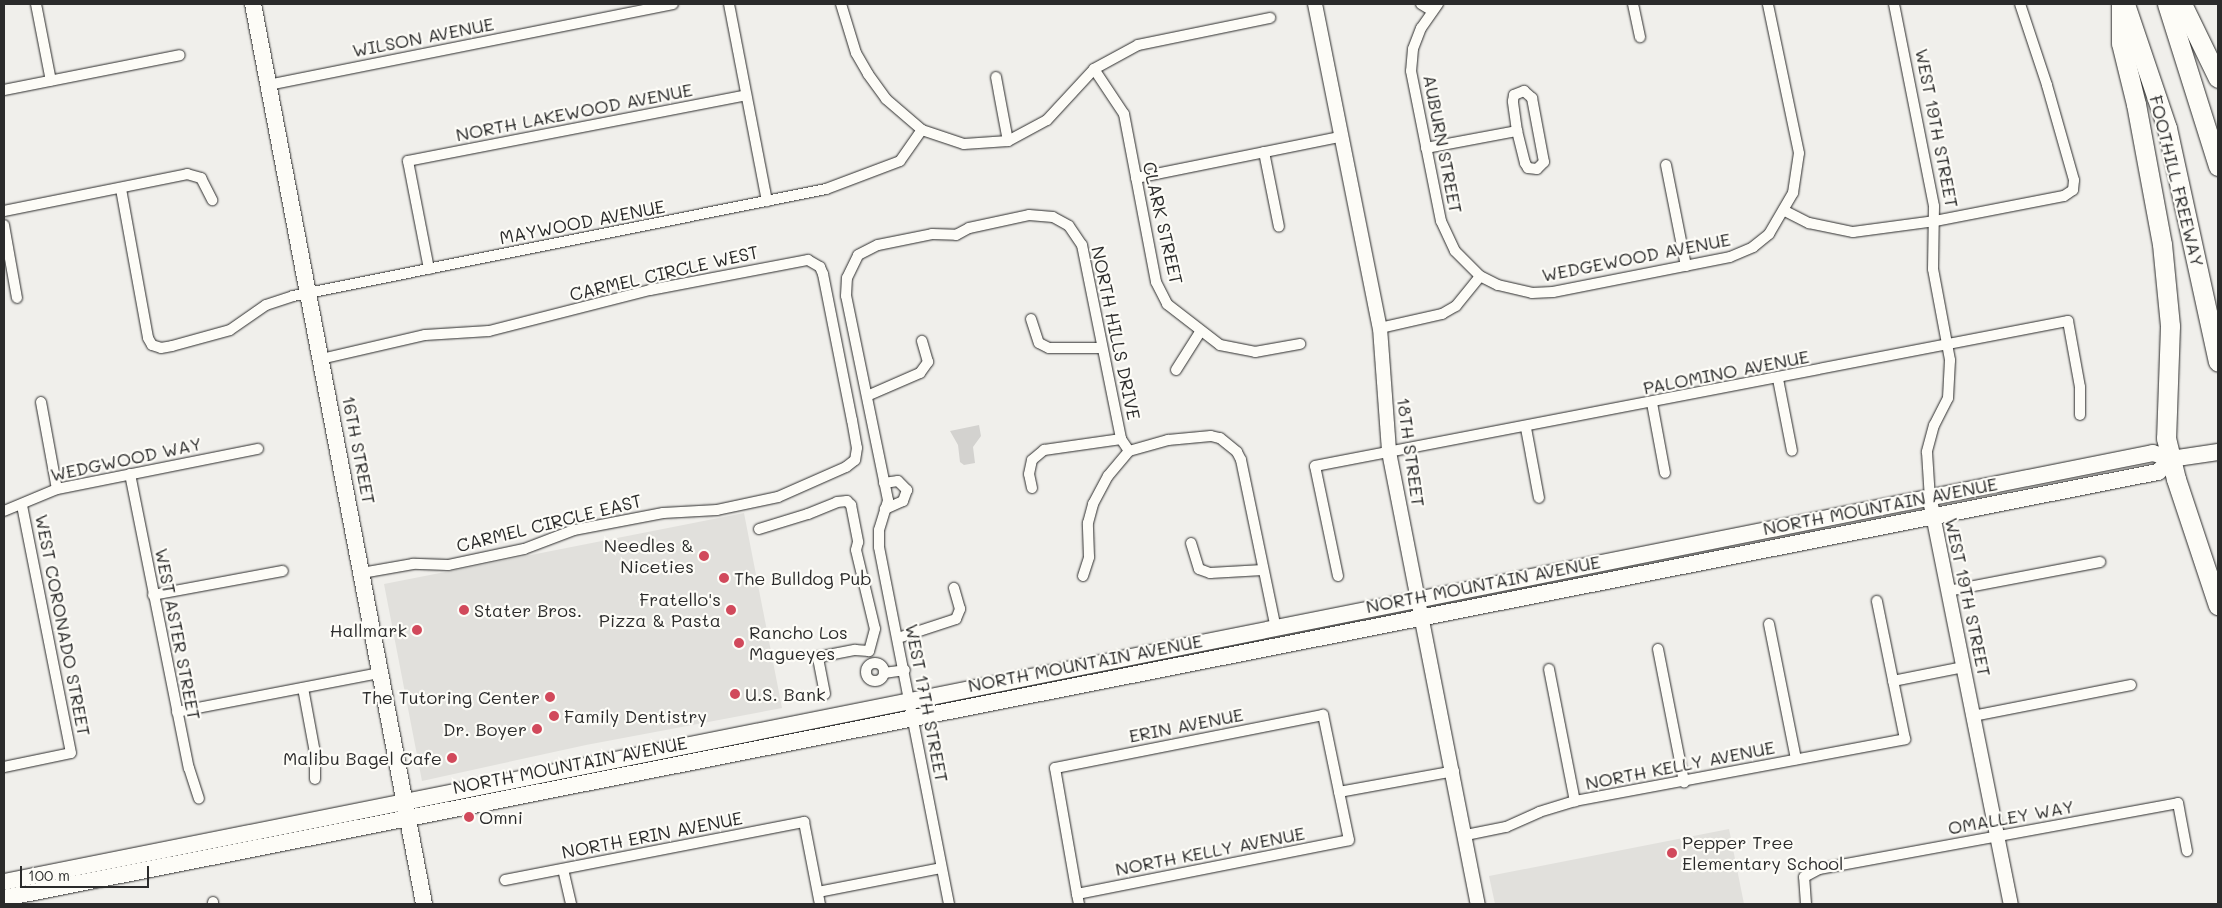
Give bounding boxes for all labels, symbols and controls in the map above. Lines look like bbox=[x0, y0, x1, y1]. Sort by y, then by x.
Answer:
street label: WILSON AVENUE bbox=[350, 13, 496, 61]
street label: WEST 19TH STREET bbox=[1911, 47, 1963, 209]
street label: AUBURN STREET bbox=[1419, 73, 1467, 215]
street label: NORTH LAKEWOOD AVENUE bbox=[454, 78, 694, 146]
street label: FOOTHILL FREEWAY bbox=[2145, 93, 2209, 269]
street label: CLARK STREET bbox=[1138, 160, 1188, 286]
street label: MAYWOOD AVENUE bbox=[497, 195, 667, 249]
street label: WEDGEWOOD AVENUE bbox=[1540, 228, 1732, 286]
street label: CARMEL CIRCLE WEST bbox=[567, 241, 761, 305]
street label: NORTH HILLS DRIVE bbox=[1087, 244, 1145, 422]
street label: PALOMINO AVENUE bbox=[1641, 345, 1811, 399]
street label: 16TH STREET bbox=[338, 394, 380, 506]
street label: 18TH STREET bbox=[1393, 396, 1429, 508]
street label: WEDGWOOD WAY bbox=[48, 432, 204, 486]
street label: NORTH MOUNTAIN AVENUE bbox=[1761, 473, 1999, 539]
street label: CARMEL CIRCLE EAST bbox=[454, 489, 644, 557]
street label: WEST CORONADO STREET bbox=[31, 512, 95, 738]
street label: WEST 19TH STREET bbox=[1941, 516, 1995, 678]
place label: Needles & Niceties bbox=[604, 535, 694, 578]
street label: WEST ASTER STREET bbox=[151, 546, 205, 722]
marker: Needles & Niceties bbox=[698, 550, 710, 562]
street label: NORTH MOUNTAIN AVENUE bbox=[1364, 551, 1602, 617]
place label: The Bulldog Pub bbox=[734, 567, 872, 589]
marker: The Bulldog Pub bbox=[718, 572, 730, 584]
place label: Fratello's Pizza & Pasta bbox=[599, 589, 721, 632]
place label: Stater Bros. bbox=[474, 599, 582, 621]
marker: Stater Bros. bbox=[458, 604, 470, 616]
marker: Fratello's Pizza & Pasta bbox=[725, 604, 737, 616]
place label: Hallmark bbox=[330, 619, 407, 641]
place label: Rancho Los Magueyes bbox=[749, 622, 848, 664]
street label: WEST 17TH STREET bbox=[901, 622, 953, 784]
marker: Hallmark bbox=[411, 624, 423, 636]
street label: NORTH MOUNTAIN AVENUE bbox=[966, 630, 1204, 696]
marker: Rancho Los Magueyes bbox=[733, 637, 745, 649]
place label: U.S. Bank bbox=[745, 683, 825, 705]
place label: The Tutoring Center bbox=[362, 686, 540, 708]
marker: U.S. Bank bbox=[729, 688, 741, 700]
marker: The Tutoring Center bbox=[544, 691, 556, 703]
street label: ERIN AVENUE bbox=[1127, 703, 1245, 747]
place label: Family Dentistry bbox=[564, 705, 707, 727]
marker: Family Dentistry bbox=[548, 710, 560, 722]
place label: Dr. Boyer bbox=[443, 718, 527, 740]
marker: Dr. Boyer bbox=[531, 723, 543, 735]
street label: NORTH MOUNTAIN AVENUE bbox=[451, 732, 689, 798]
street label: NORTH KELLY AVENUE bbox=[1583, 736, 1777, 794]
place label: Malibu Bagel Cafe bbox=[283, 747, 442, 769]
marker: Malibu Bagel Cafe bbox=[446, 752, 458, 764]
street label: OMALLEY WAY bbox=[1946, 795, 2076, 839]
place label: Omni bbox=[479, 806, 523, 828]
street label: NORTH ERIN AVENUE bbox=[560, 807, 744, 863]
marker: Omni bbox=[463, 811, 475, 823]
street label: NORTH KELLY AVENUE bbox=[1113, 822, 1307, 880]
place label: Pepper Tree Elementary School bbox=[1682, 832, 1843, 874]
marker: Pepper Tree Elementary School bbox=[1666, 847, 1678, 859]
scale bar bbox=[22, 856, 151, 888]
text: 100 m bbox=[28, 865, 70, 885]

